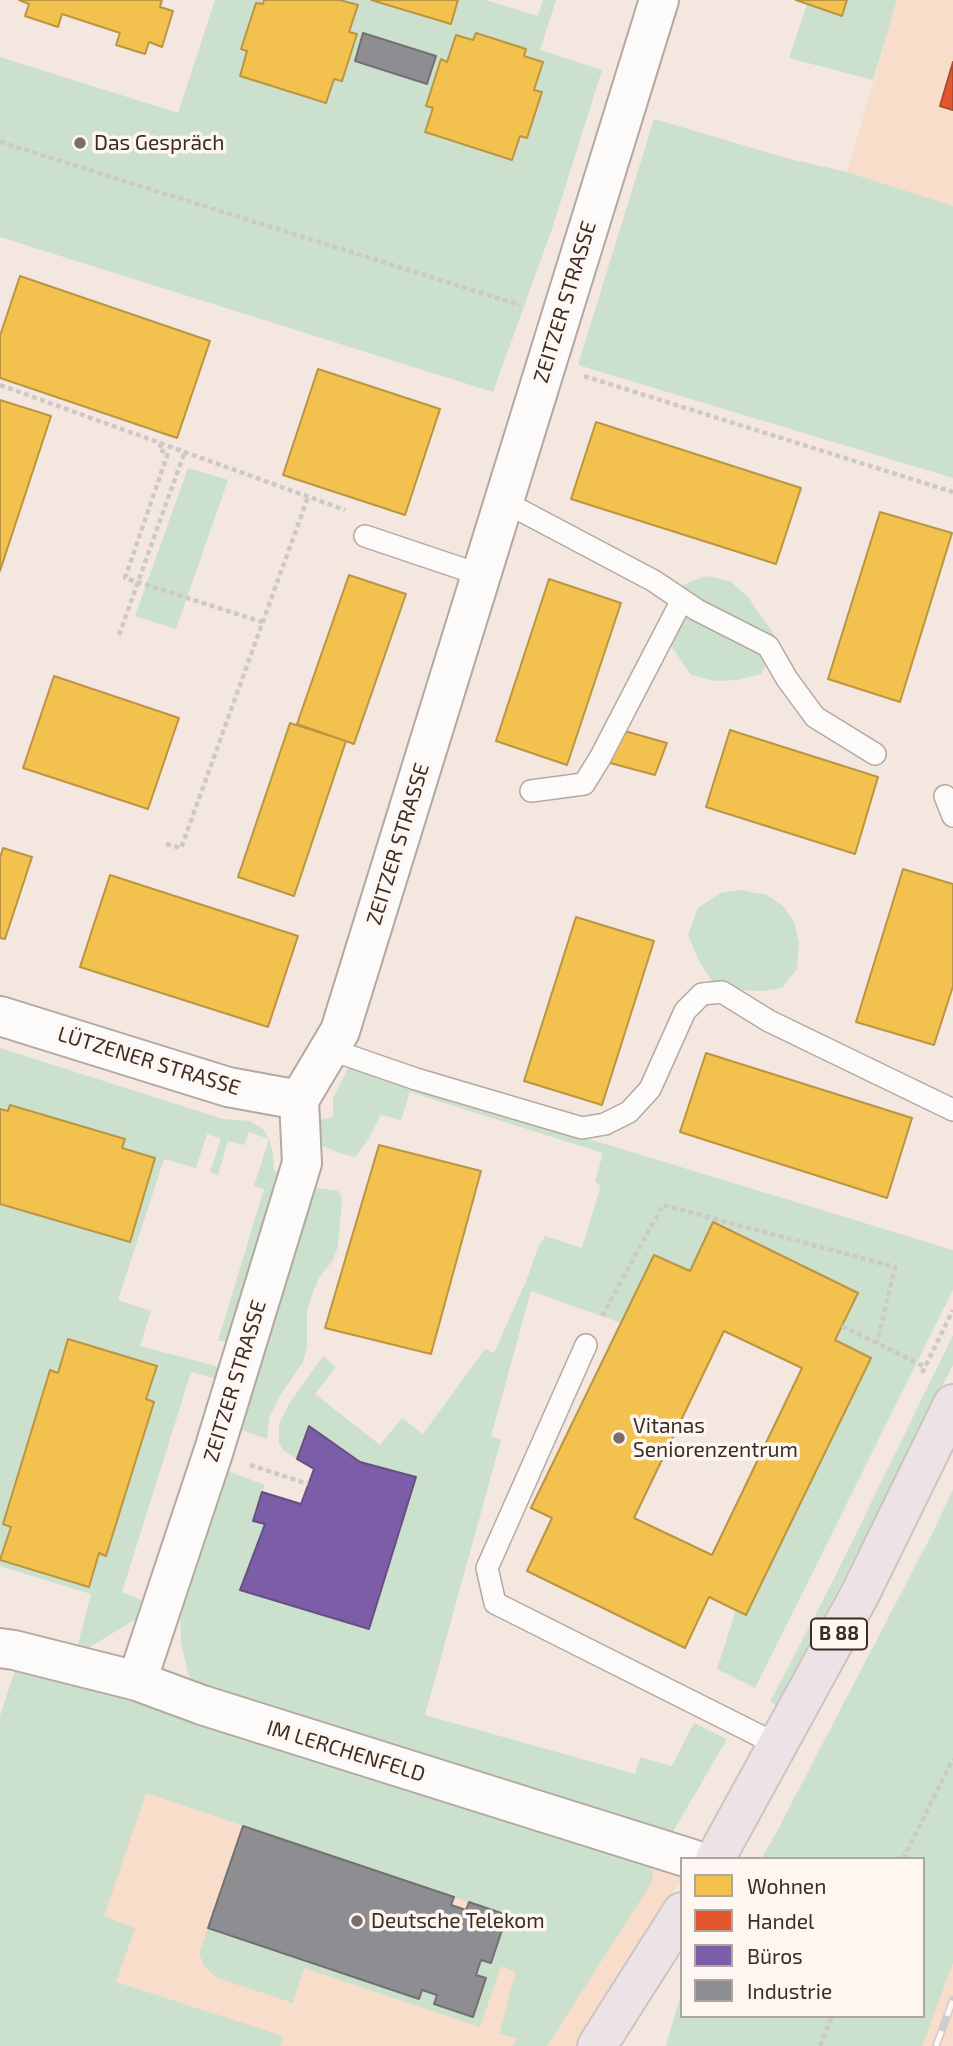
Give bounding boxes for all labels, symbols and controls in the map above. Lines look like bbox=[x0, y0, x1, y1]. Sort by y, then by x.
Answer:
place label: Das Gespräch bbox=[94, 130, 225, 156]
marker: Das Gespräch bbox=[72, 135, 88, 151]
street label: ZEITZER STRASSE bbox=[528, 218, 602, 386]
street label: ZEITZER STRASSE bbox=[361, 760, 435, 928]
street label: LÜTZENER STRASSE bbox=[55, 1021, 243, 1101]
street label: ZEITZER STRASSE bbox=[198, 1297, 272, 1465]
place label: Vitanas Seniorenzentrum bbox=[633, 1413, 798, 1463]
marker: Vitanas Seniorenzentrum bbox=[611, 1430, 627, 1446]
road number: B 88 bbox=[811, 1618, 867, 1650]
street label: IM LERCHENFELD bbox=[264, 1715, 428, 1787]
legend bbox=[680, 1857, 925, 2018]
text: Wohnen bbox=[747, 1873, 826, 1898]
place label: Deutsche Telekom bbox=[371, 1908, 545, 1934]
text: Handel bbox=[747, 1908, 814, 1933]
marker: Deutsche Telekom bbox=[349, 1913, 365, 1929]
text: Büros bbox=[747, 1943, 803, 1968]
text: Industrie bbox=[747, 1978, 832, 2003]

